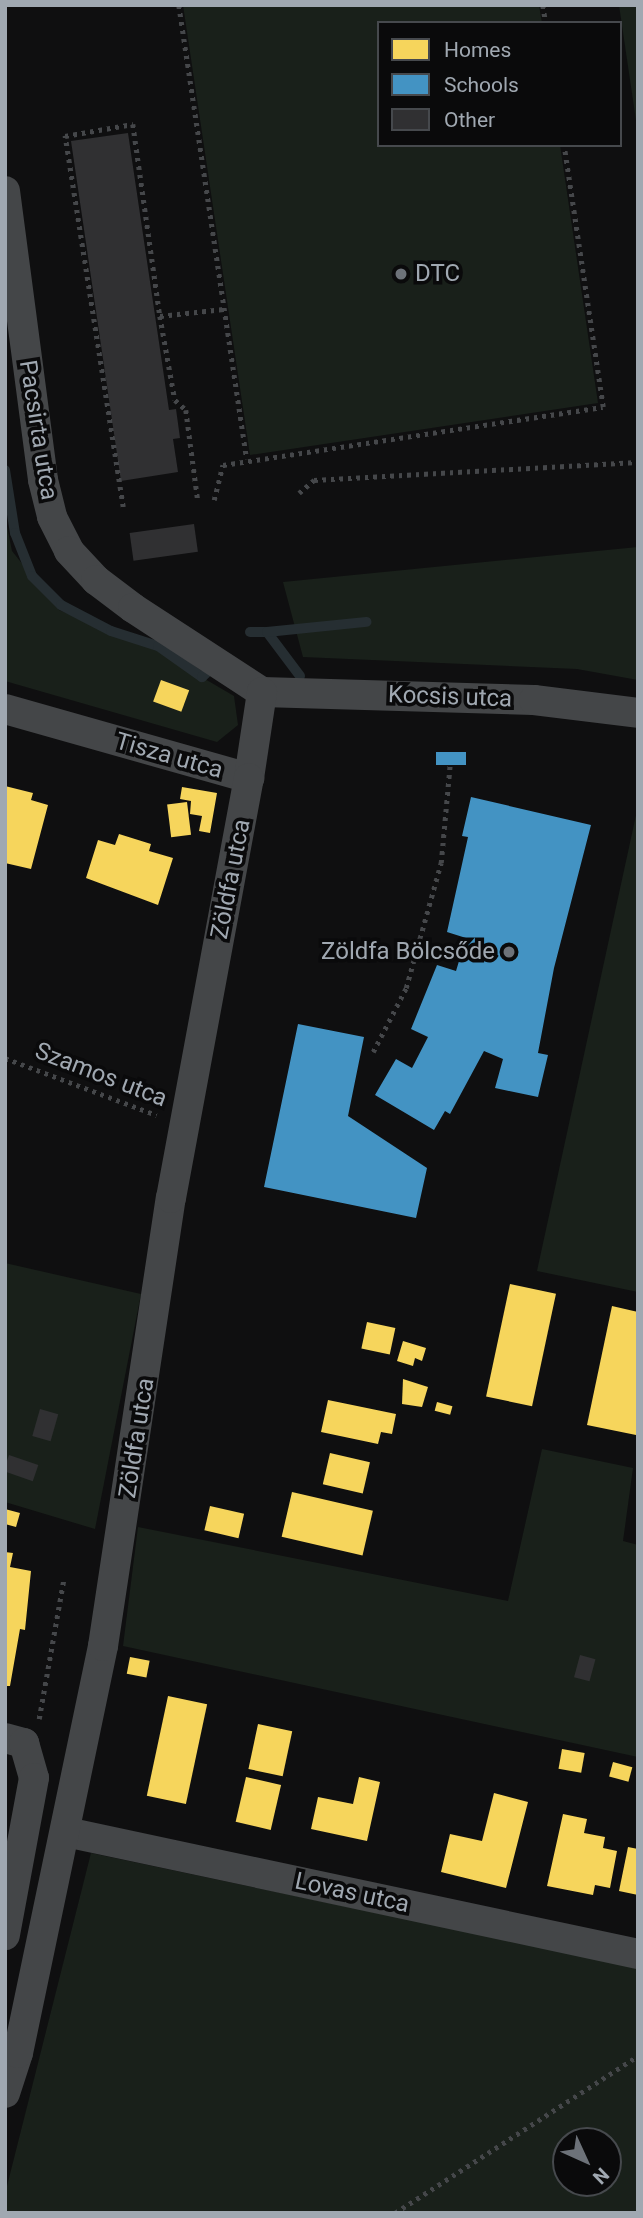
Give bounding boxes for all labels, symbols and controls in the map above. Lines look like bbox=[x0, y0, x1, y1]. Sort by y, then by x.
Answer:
legend bbox=[377, 21, 622, 147]
text: Homes bbox=[444, 38, 511, 62]
text: Schools bbox=[444, 73, 519, 97]
text: Other bbox=[444, 108, 495, 132]
place label: DTC bbox=[415, 260, 460, 288]
marker: DTC bbox=[393, 266, 409, 282]
street label: Pacsirta utca bbox=[13, 358, 63, 502]
street label: Kocsis utca bbox=[387, 680, 513, 714]
street label: Tisza utca bbox=[112, 727, 226, 785]
street label: Zöldfa utca bbox=[205, 817, 257, 941]
place label: Zöldfa Bölcsőde bbox=[321, 938, 495, 966]
marker: Zöldfa Bölcsőde bbox=[501, 944, 517, 960]
street label: Szamos utca bbox=[31, 1037, 171, 1113]
street label: Zöldfa utca bbox=[113, 1376, 161, 1500]
street label: Lovas utca bbox=[292, 1867, 412, 1919]
north arrow bbox=[552, 2127, 622, 2197]
text: N bbox=[588, 2163, 614, 2189]

